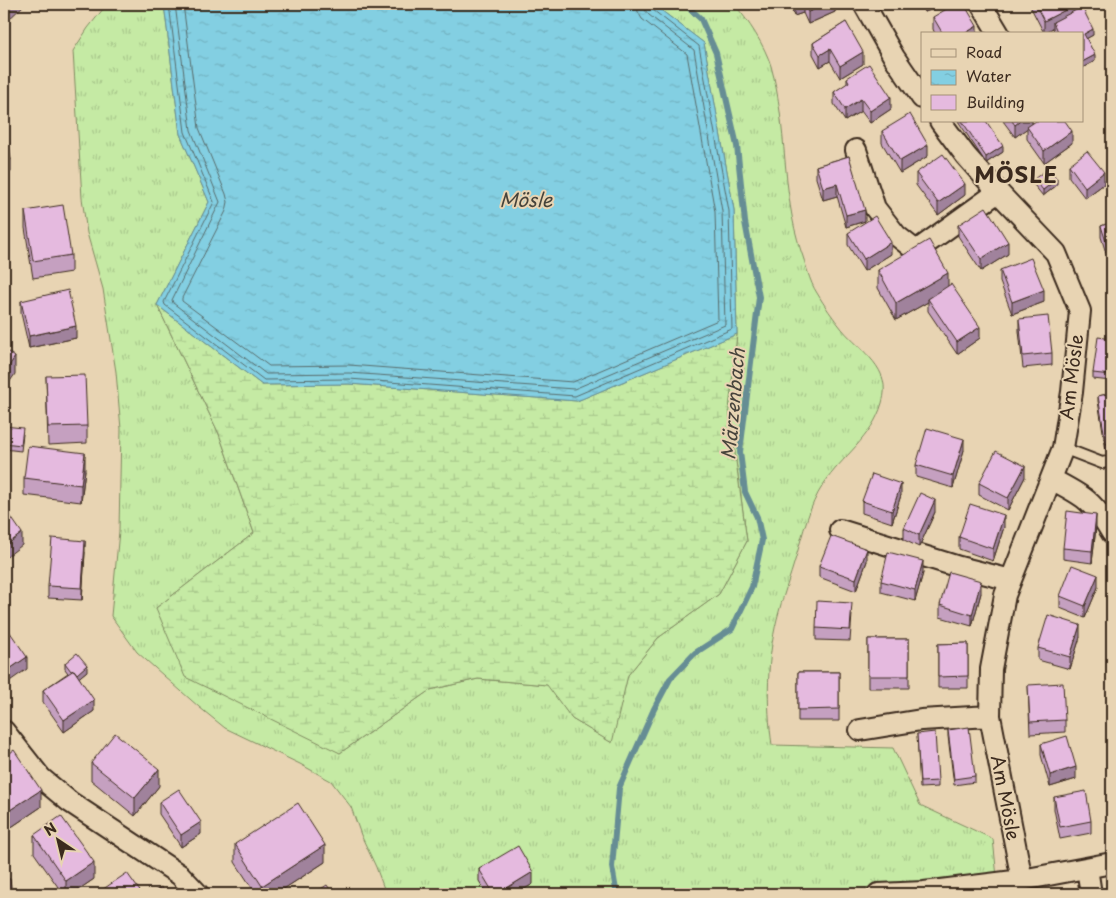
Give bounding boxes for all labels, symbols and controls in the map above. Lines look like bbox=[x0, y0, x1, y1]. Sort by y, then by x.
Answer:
legend bbox=[921, 32, 1084, 122]
text: Road bbox=[966, 40, 1002, 63]
text: Water bbox=[966, 64, 1011, 87]
text: Building bbox=[966, 90, 1025, 113]
district label: MÖSLE bbox=[974, 157, 1058, 190]
water label: Mösle bbox=[499, 185, 553, 213]
street label: Am Mösle bbox=[1052, 332, 1089, 421]
water label: Märzenbach bbox=[713, 346, 751, 461]
street label: Am Mösle bbox=[985, 753, 1028, 843]
north arrow bbox=[32, 816, 82, 866]
text: N bbox=[40, 817, 61, 841]

